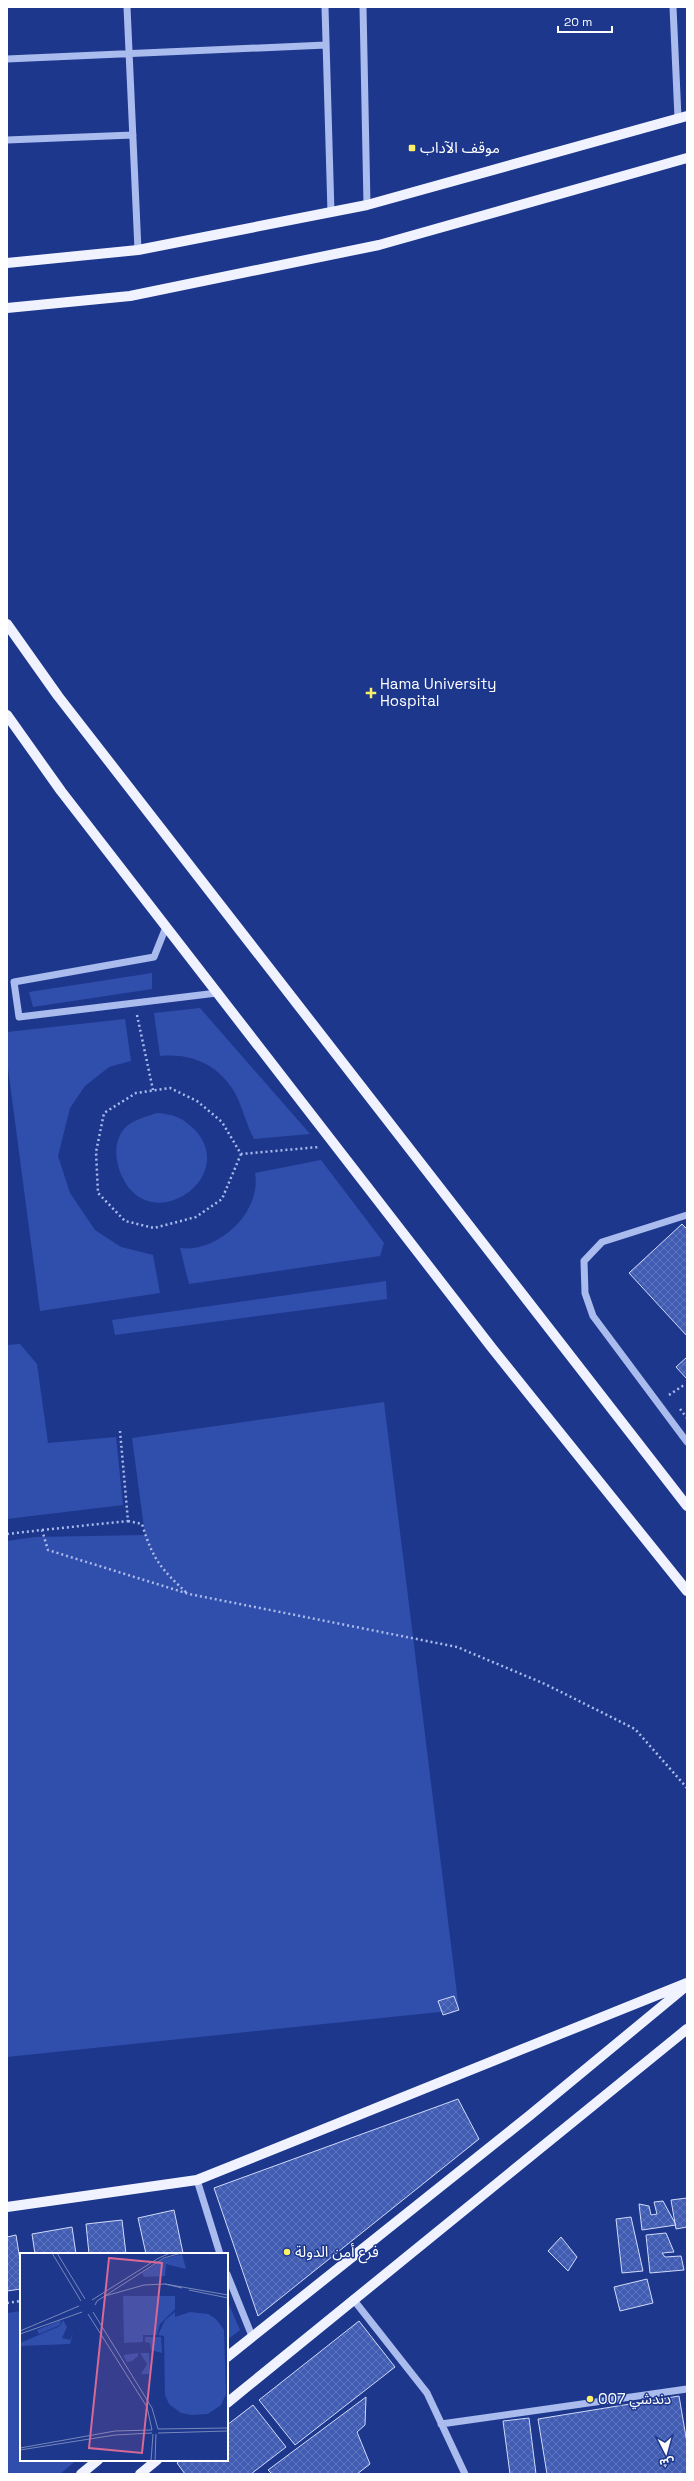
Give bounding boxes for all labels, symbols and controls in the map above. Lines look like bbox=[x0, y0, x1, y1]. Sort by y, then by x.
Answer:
scale bar bbox=[558, 8, 612, 34]
text: 20 m bbox=[564, 14, 592, 30]
place label: موقف الآداب bbox=[420, 138, 500, 157]
marker: موقف الآداب bbox=[407, 143, 417, 153]
place label: Hama University Hospital bbox=[380, 674, 497, 710]
marker: Hama University Hospital bbox=[365, 687, 377, 699]
place label: فرع أمن الدولة bbox=[295, 2242, 379, 2264]
marker: فرع أمن الدولة bbox=[282, 2247, 292, 2257]
inset map bbox=[20, 2253, 228, 2461]
place label: دندشي 007 bbox=[598, 2389, 671, 2410]
marker: دندشي 007 bbox=[585, 2394, 595, 2404]
north arrow bbox=[646, 2433, 686, 2473]
text: ش bbox=[659, 2455, 675, 2471]

